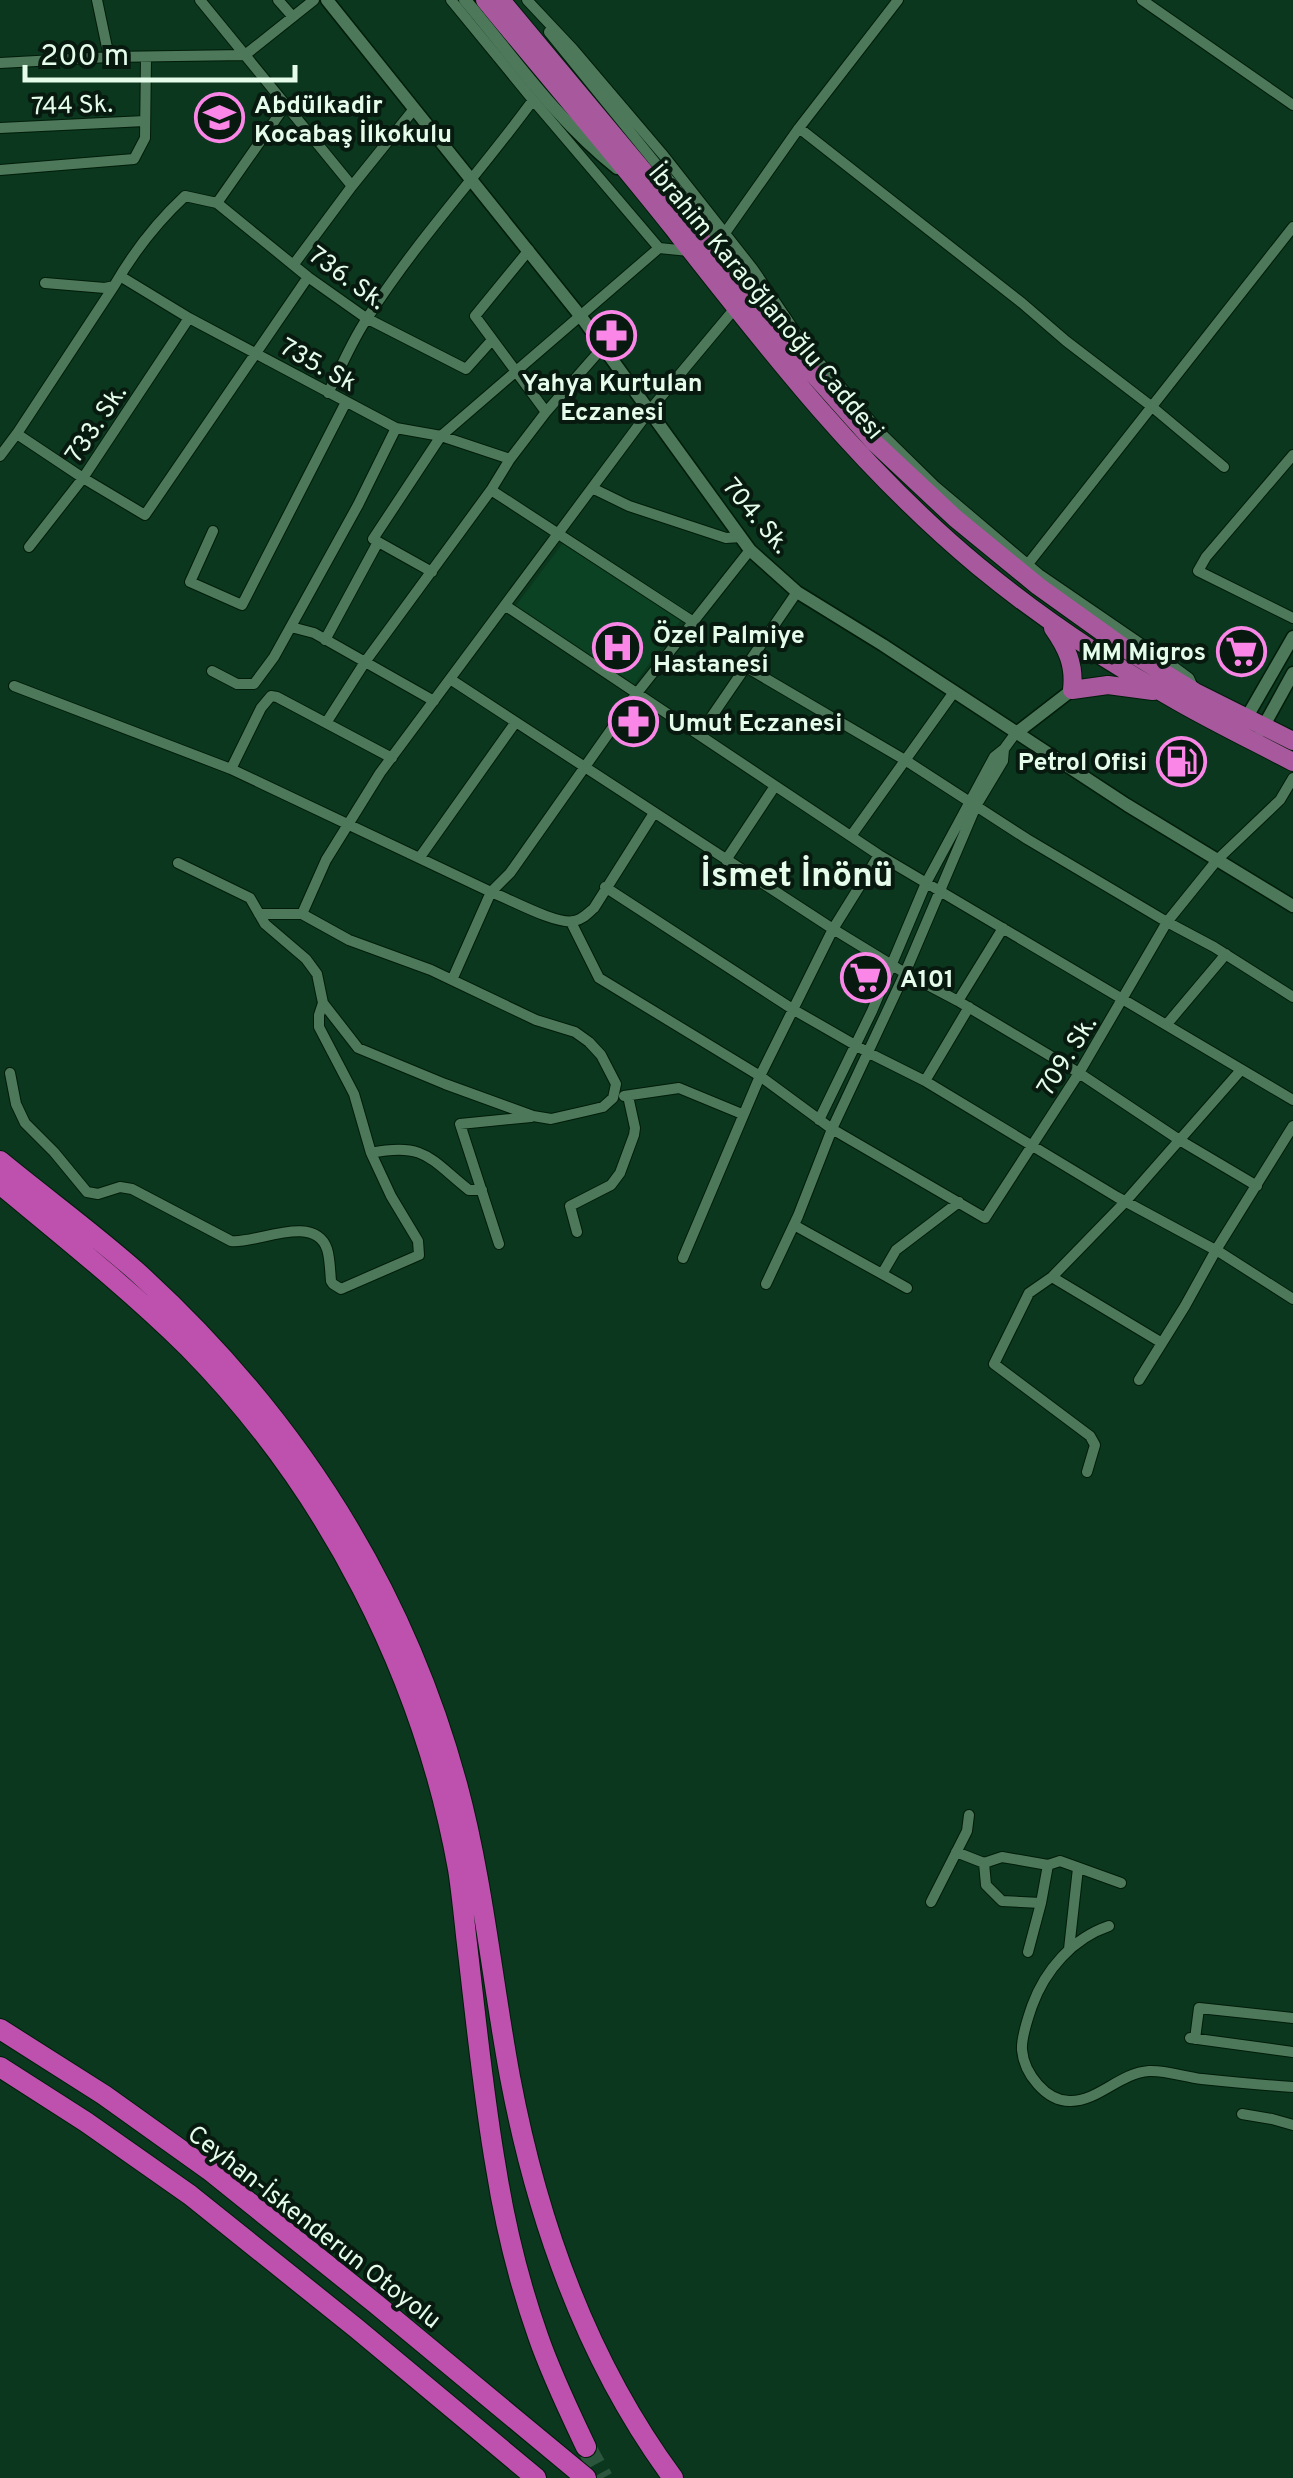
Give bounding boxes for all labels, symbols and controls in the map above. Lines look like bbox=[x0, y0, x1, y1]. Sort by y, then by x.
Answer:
scale bar bbox=[25, 20, 295, 82]
text: 200 m bbox=[40, 39, 129, 76]
street label: 744 Sk. bbox=[31, 90, 113, 124]
place label: Abdülkadir Kocabaş İlkokulu bbox=[254, 91, 452, 152]
school or university icon: Abdülkadir Kocabaş İlkokulu bbox=[193, 92, 245, 144]
street label: İbrahim Karaoğlanoğlu Caddesi bbox=[640, 159, 889, 447]
street label: 736. Sk. bbox=[301, 241, 391, 318]
pharmacy icon: Yahya Kurtulan Eczanesi bbox=[586, 310, 638, 362]
street label: 735. Sk bbox=[273, 333, 362, 401]
place label: Yahya Kurtulan Eczanesi bbox=[521, 369, 703, 430]
street label: 733. Sk. bbox=[60, 379, 135, 470]
street label: 704. Sk. bbox=[714, 472, 796, 561]
place label: Özel Palmiye Hastanesi bbox=[653, 620, 805, 682]
hospital icon: Özel Palmiye Hastanesi bbox=[592, 622, 644, 674]
supermarket icon: MM Migros bbox=[1215, 625, 1267, 677]
place label: MM Migros bbox=[1082, 638, 1206, 670]
pharmacy icon: Umut Eczanesi bbox=[607, 696, 659, 748]
place label: Umut Eczanesi bbox=[668, 709, 842, 741]
fuel station icon: Petrol Ofisi bbox=[1156, 735, 1208, 787]
place label: Petrol Ofisi bbox=[1018, 748, 1147, 780]
district label: İsmet İnönü bbox=[701, 854, 894, 899]
supermarket icon: A101 bbox=[839, 952, 891, 1004]
place label: A101 bbox=[900, 965, 954, 997]
street label: 709. Sk. bbox=[1031, 1010, 1106, 1103]
street label: Ceyhan-İskenderun Otoyolu bbox=[180, 2119, 446, 2337]

